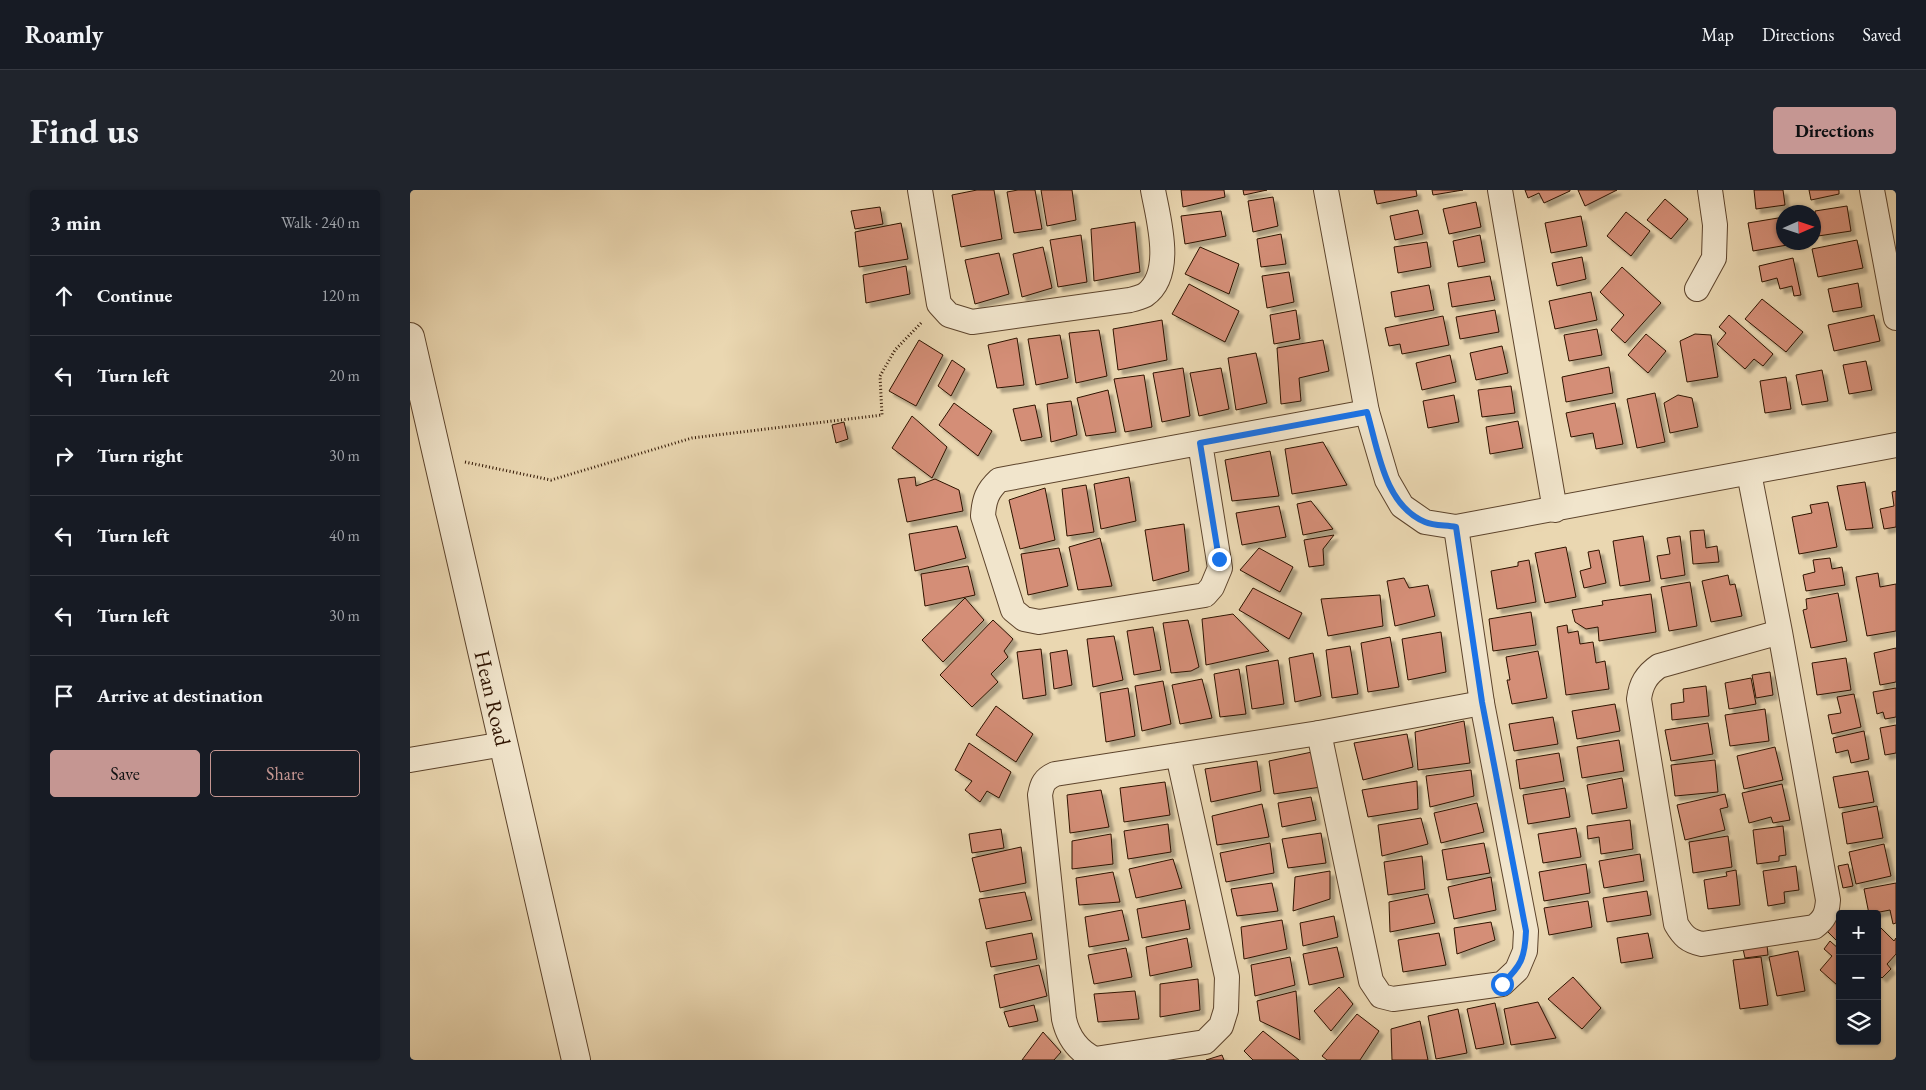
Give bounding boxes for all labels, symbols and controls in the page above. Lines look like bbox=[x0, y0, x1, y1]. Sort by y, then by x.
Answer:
text: Roamly bbox=[25, 19, 103, 50]
text: Map bbox=[1702, 23, 1734, 46]
text: Directions bbox=[1762, 23, 1834, 46]
text: Saved bbox=[1862, 23, 1901, 46]
button: Directions bbox=[1773, 107, 1896, 154]
text: Find us bbox=[30, 108, 139, 153]
north arrow bbox=[1776, 205, 1821, 250]
text: 3 min bbox=[50, 209, 101, 236]
text: Walk · 240 m bbox=[281, 212, 360, 233]
icon: ahead bbox=[50, 282, 78, 310]
text: Continue bbox=[97, 283, 172, 308]
text: 120 m bbox=[321, 285, 360, 306]
icon: left bbox=[50, 362, 78, 390]
text: Turn left bbox=[97, 363, 169, 388]
text: 20 m bbox=[329, 365, 360, 386]
icon: right bbox=[50, 442, 78, 470]
text: Turn right bbox=[97, 443, 183, 468]
text: 30 m bbox=[329, 445, 360, 466]
icon: left bbox=[50, 522, 78, 550]
text: Turn left bbox=[97, 523, 169, 548]
text: 40 m bbox=[329, 525, 360, 546]
route end bbox=[1208, 548, 1231, 571]
icon: left bbox=[50, 602, 78, 630]
text: Turn left bbox=[97, 603, 169, 628]
text: 30 m bbox=[329, 605, 360, 626]
street label: Hean Road bbox=[467, 647, 518, 750]
icon: arrive bbox=[50, 682, 78, 710]
text: Arrive at destination bbox=[97, 683, 263, 708]
button: Save bbox=[50, 750, 200, 797]
button: Share bbox=[210, 750, 360, 797]
map controls bbox=[1836, 910, 1881, 1045]
button: + bbox=[1836, 910, 1881, 955]
button: − bbox=[1836, 955, 1881, 1000]
route start bbox=[1491, 973, 1514, 996]
button: layers bbox=[1836, 1000, 1881, 1045]

